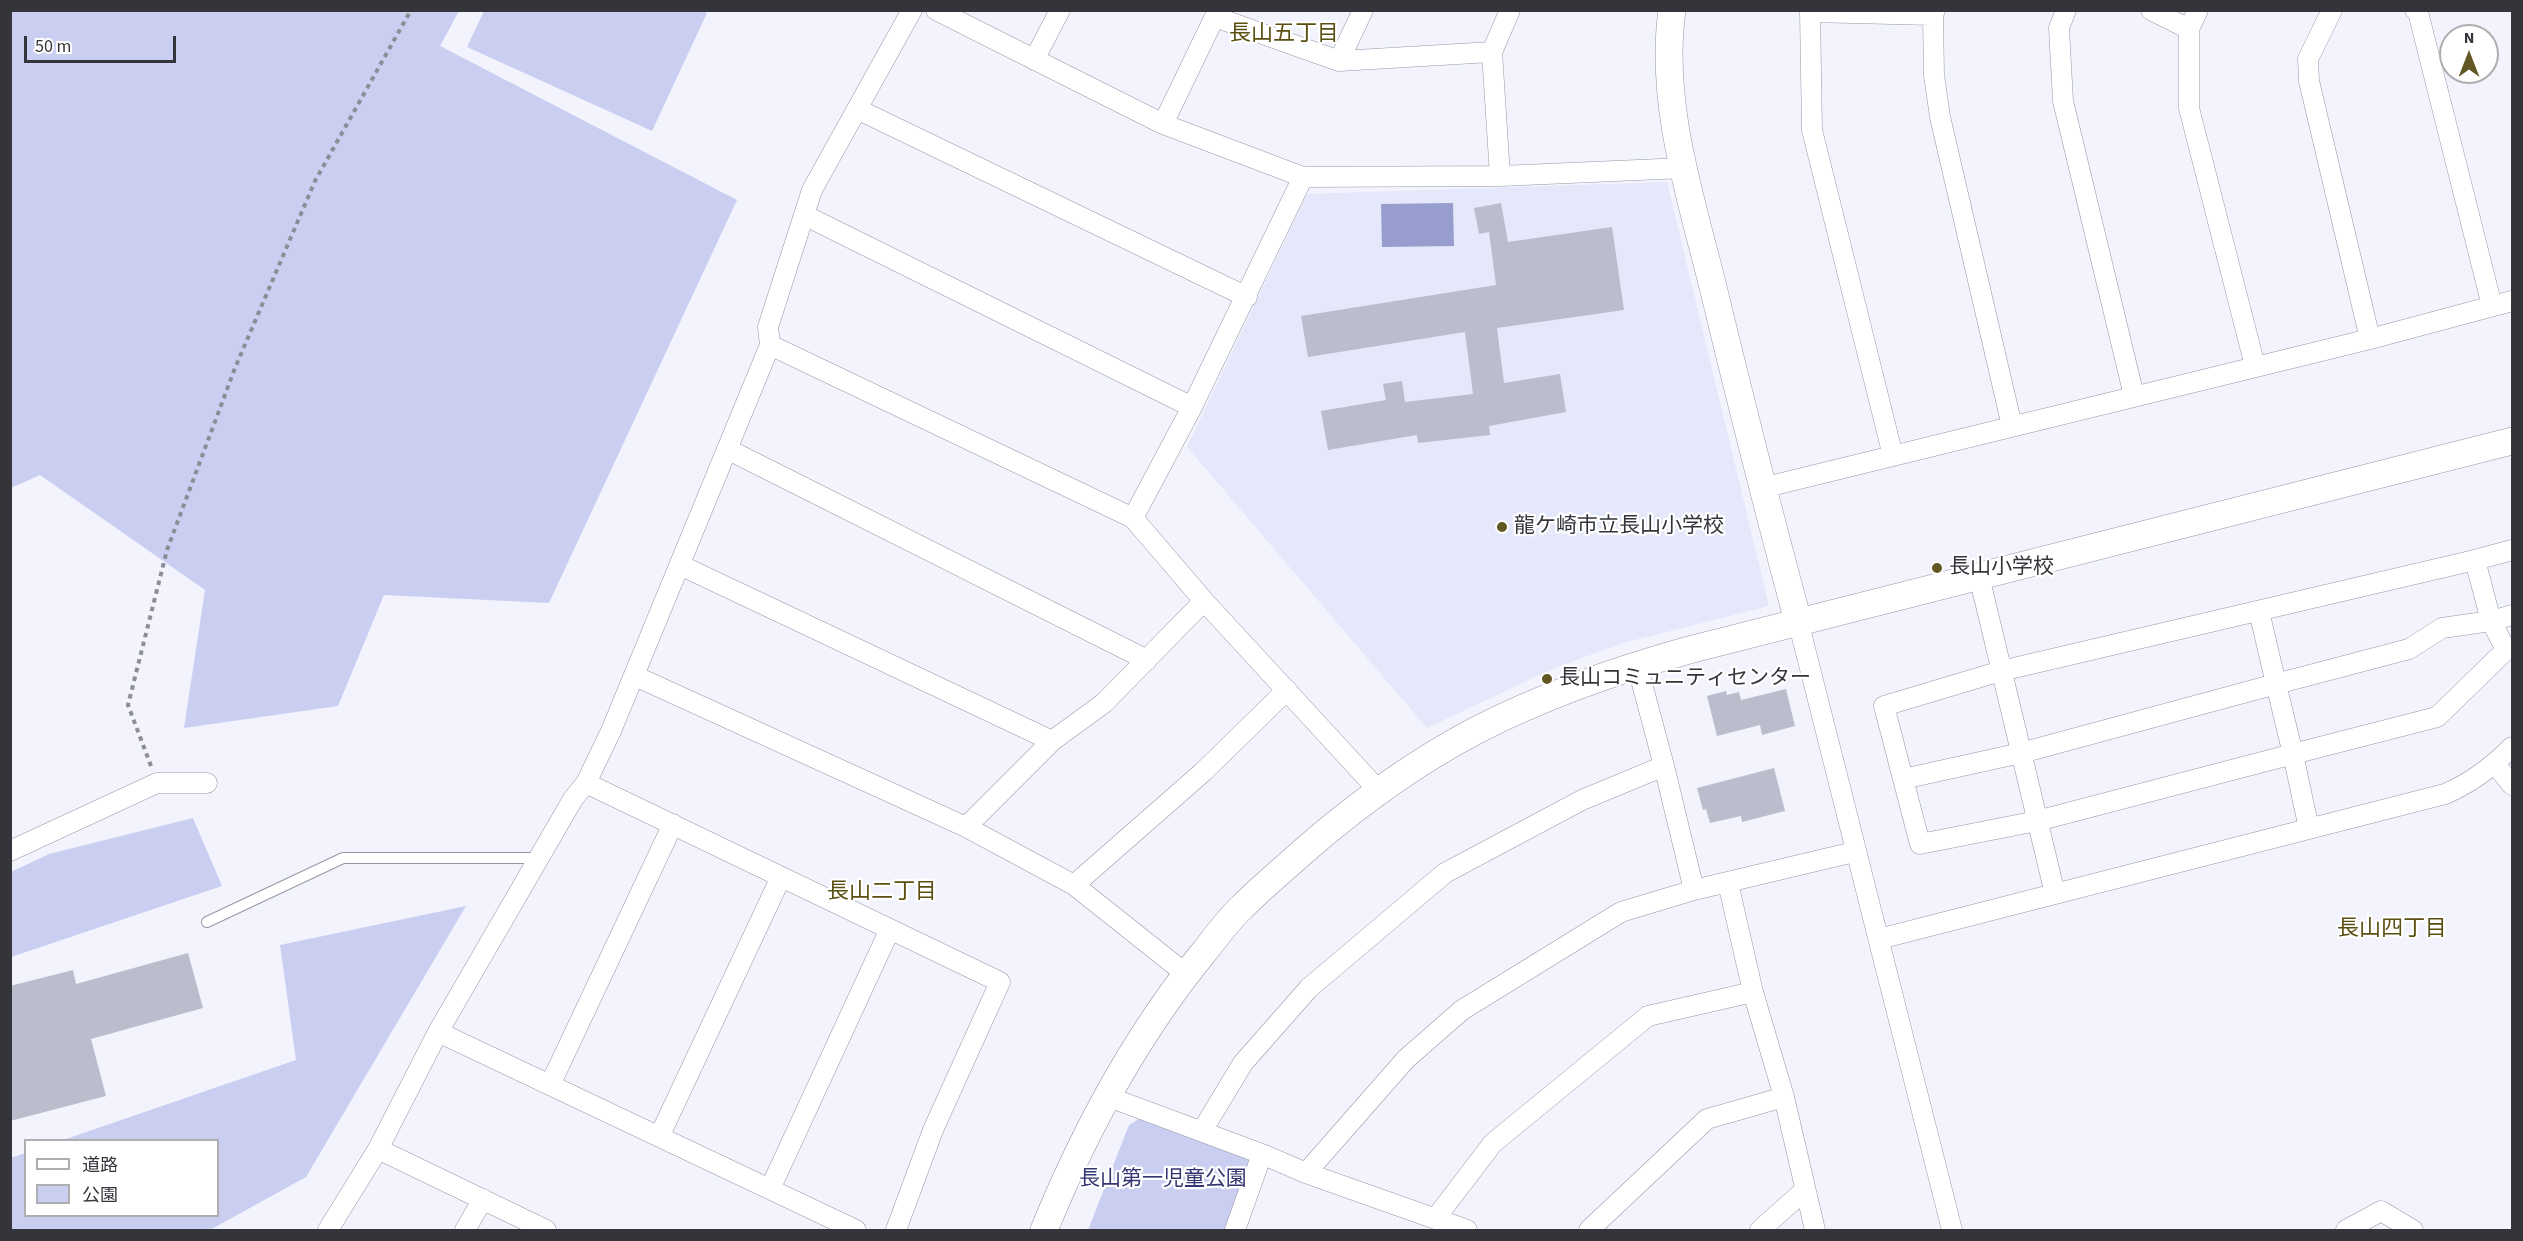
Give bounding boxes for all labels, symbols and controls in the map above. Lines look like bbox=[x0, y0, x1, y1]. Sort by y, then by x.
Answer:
district label: 長山五丁目 bbox=[1229, 22, 1339, 48]
scale bar bbox=[27, 24, 178, 62]
north arrow bbox=[2439, 24, 2499, 84]
text: N bbox=[2464, 27, 2474, 49]
text: 50 m bbox=[35, 34, 71, 59]
place label: 龍ケ崎市立長山小学校 bbox=[1514, 514, 1724, 540]
marker: 龍ケ崎市立長山小学校 bbox=[1495, 520, 1509, 534]
place label: 長山小学校 bbox=[1949, 555, 2054, 581]
marker: 長山小学校 bbox=[1930, 561, 1944, 575]
place label: 長山コミュニティセンター bbox=[1559, 666, 1811, 692]
marker: 長山コミュニティセンター bbox=[1540, 672, 1554, 686]
district label: 長山二丁目 bbox=[827, 880, 937, 906]
district label: 長山四丁目 bbox=[2337, 917, 2447, 943]
legend bbox=[24, 1139, 219, 1217]
text: 道路 bbox=[82, 1153, 118, 1178]
park label: 長山第一児童公園 bbox=[1079, 1167, 1247, 1193]
text: 公園 bbox=[82, 1183, 118, 1208]

